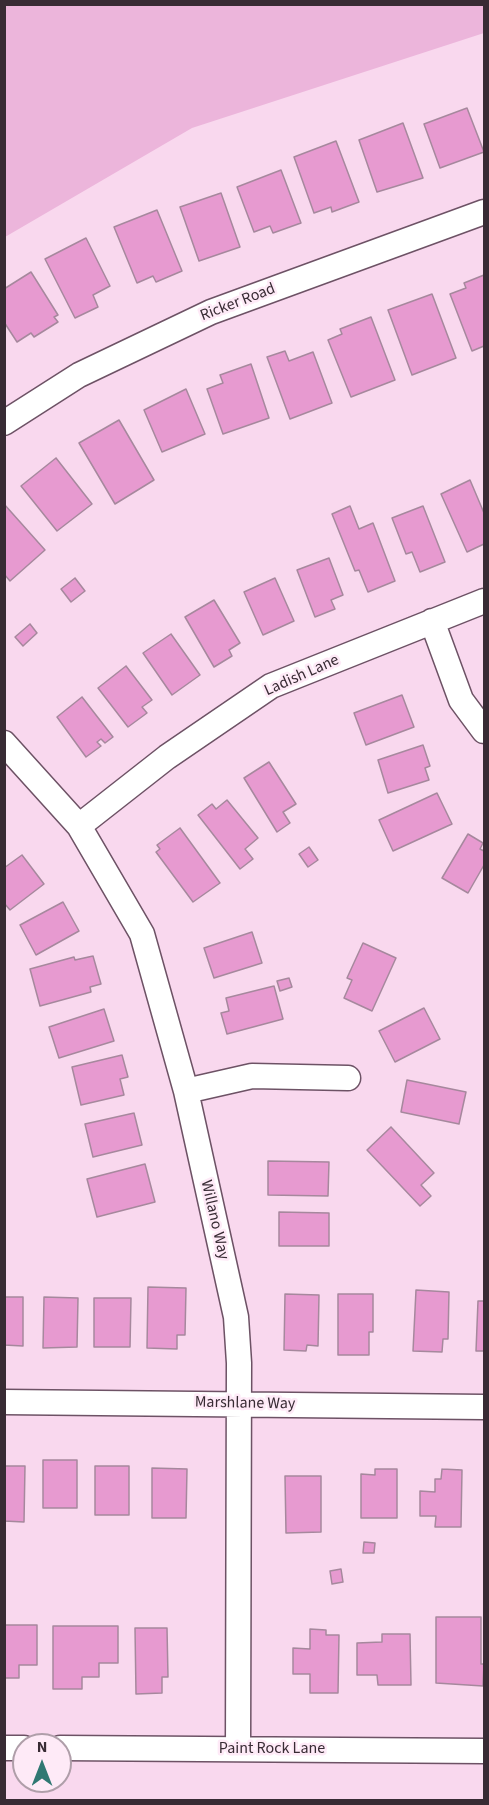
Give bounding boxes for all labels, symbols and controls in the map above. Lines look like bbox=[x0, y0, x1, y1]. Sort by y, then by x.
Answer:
street label: Ricker Road bbox=[198, 280, 278, 326]
street label: Ladish Lane bbox=[262, 651, 342, 701]
street label: Willano Way bbox=[196, 1178, 232, 1262]
street label: Marshlane Way bbox=[195, 1394, 295, 1414]
north arrow bbox=[12, 1733, 72, 1793]
text: N bbox=[37, 1736, 47, 1758]
street label: Paint Rock Lane bbox=[219, 1739, 325, 1759]

